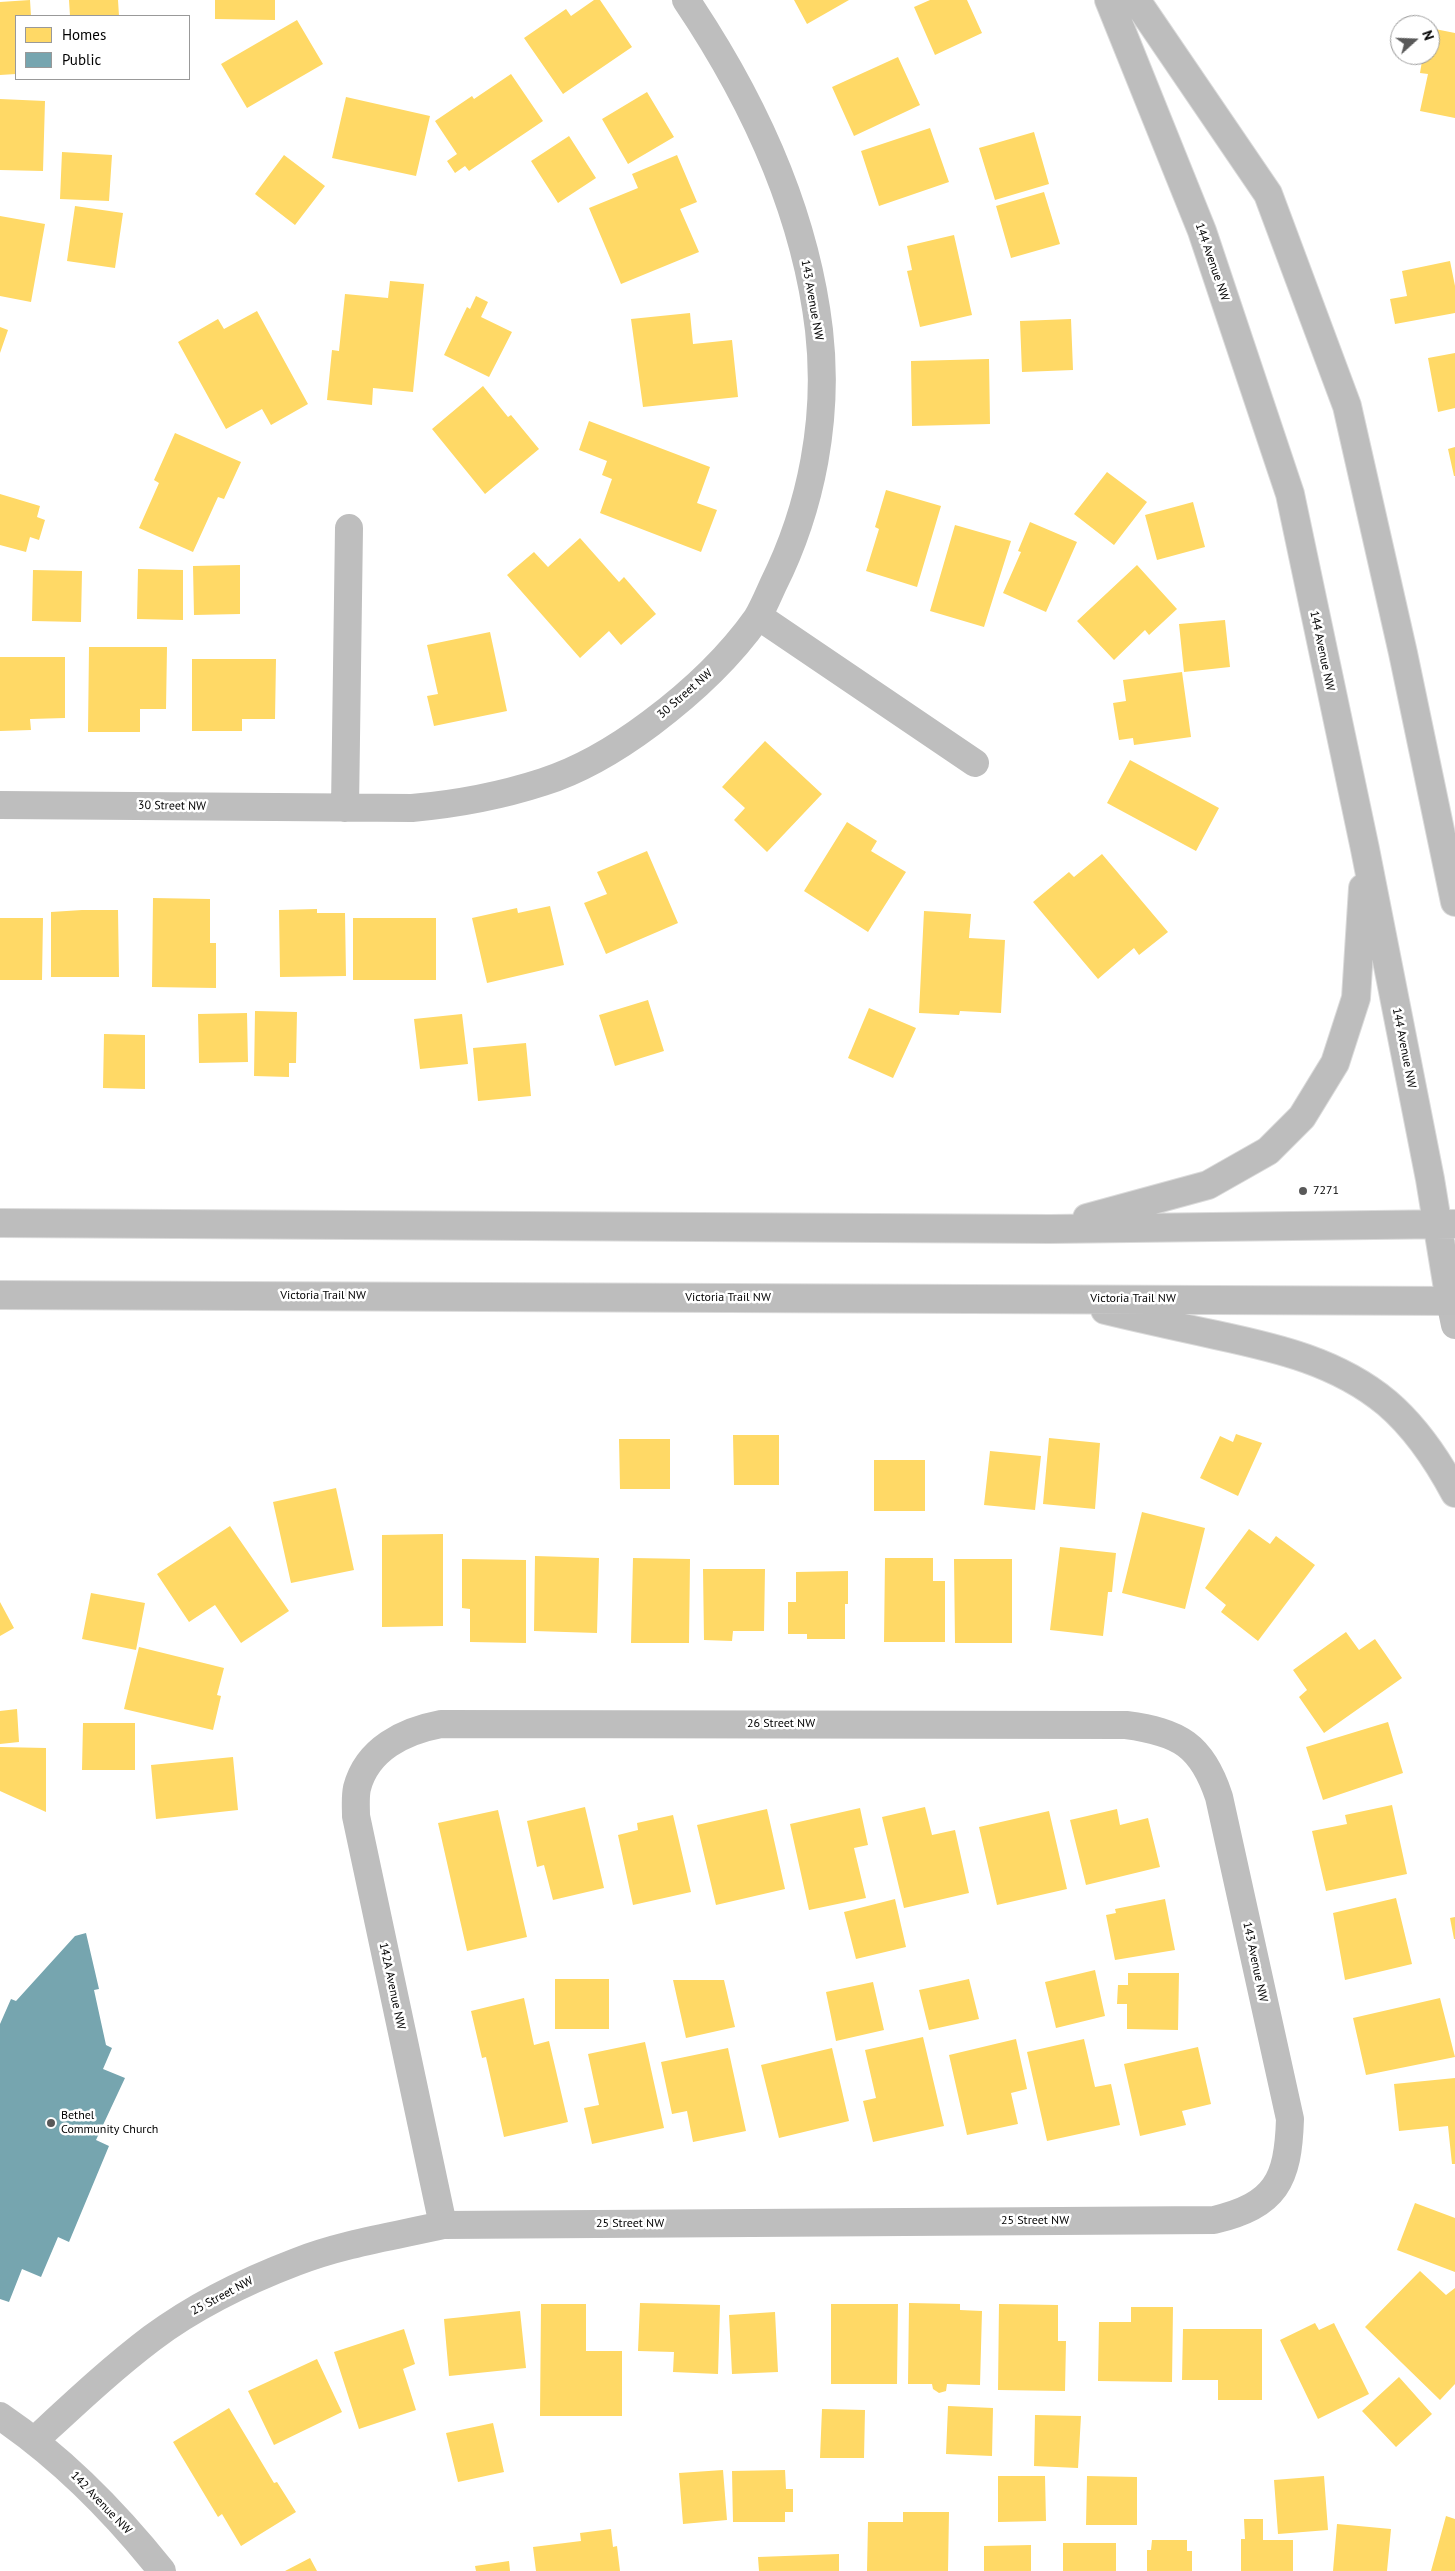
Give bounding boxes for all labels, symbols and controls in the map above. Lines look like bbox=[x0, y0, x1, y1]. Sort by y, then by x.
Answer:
legend bbox=[15, 15, 190, 80]
north arrow bbox=[1390, 15, 1440, 65]
text: Homes bbox=[62, 25, 106, 44]
text: N bbox=[1418, 28, 1438, 43]
text: Public bbox=[62, 50, 101, 69]
street label: 144 Avenue NW bbox=[1192, 221, 1232, 303]
street label: 143 Avenue NW bbox=[798, 259, 826, 341]
street label: 144 Avenue NW bbox=[1306, 610, 1338, 692]
street label: 30 Street NW bbox=[655, 666, 715, 722]
street label: 30 Street NW bbox=[138, 798, 206, 814]
street label: 144 Avenue NW bbox=[1389, 1007, 1419, 1089]
place label: 7271 bbox=[1313, 1184, 1339, 1198]
marker: 7271 bbox=[1297, 1185, 1309, 1197]
street label: Victoria Trail NW bbox=[280, 1289, 366, 1303]
street label: Victoria Trail NW bbox=[685, 1291, 771, 1305]
street label: Victoria Trail NW bbox=[1090, 1292, 1176, 1306]
street label: 26 Street NW bbox=[747, 1717, 815, 1731]
street label: 143 Avenue NW bbox=[1239, 1921, 1271, 2003]
street label: 142A Avenue NW bbox=[376, 1941, 408, 2031]
place label: Bethel Community Church bbox=[61, 2109, 158, 2137]
marker: Bethel Community Church bbox=[45, 2117, 57, 2129]
street label: 25 Street NW bbox=[1001, 2214, 1069, 2228]
street label: 25 Street NW bbox=[596, 2217, 664, 2231]
street label: 25 Street NW bbox=[189, 2274, 255, 2318]
street label: 142 Avenue NW bbox=[68, 2469, 134, 2537]

